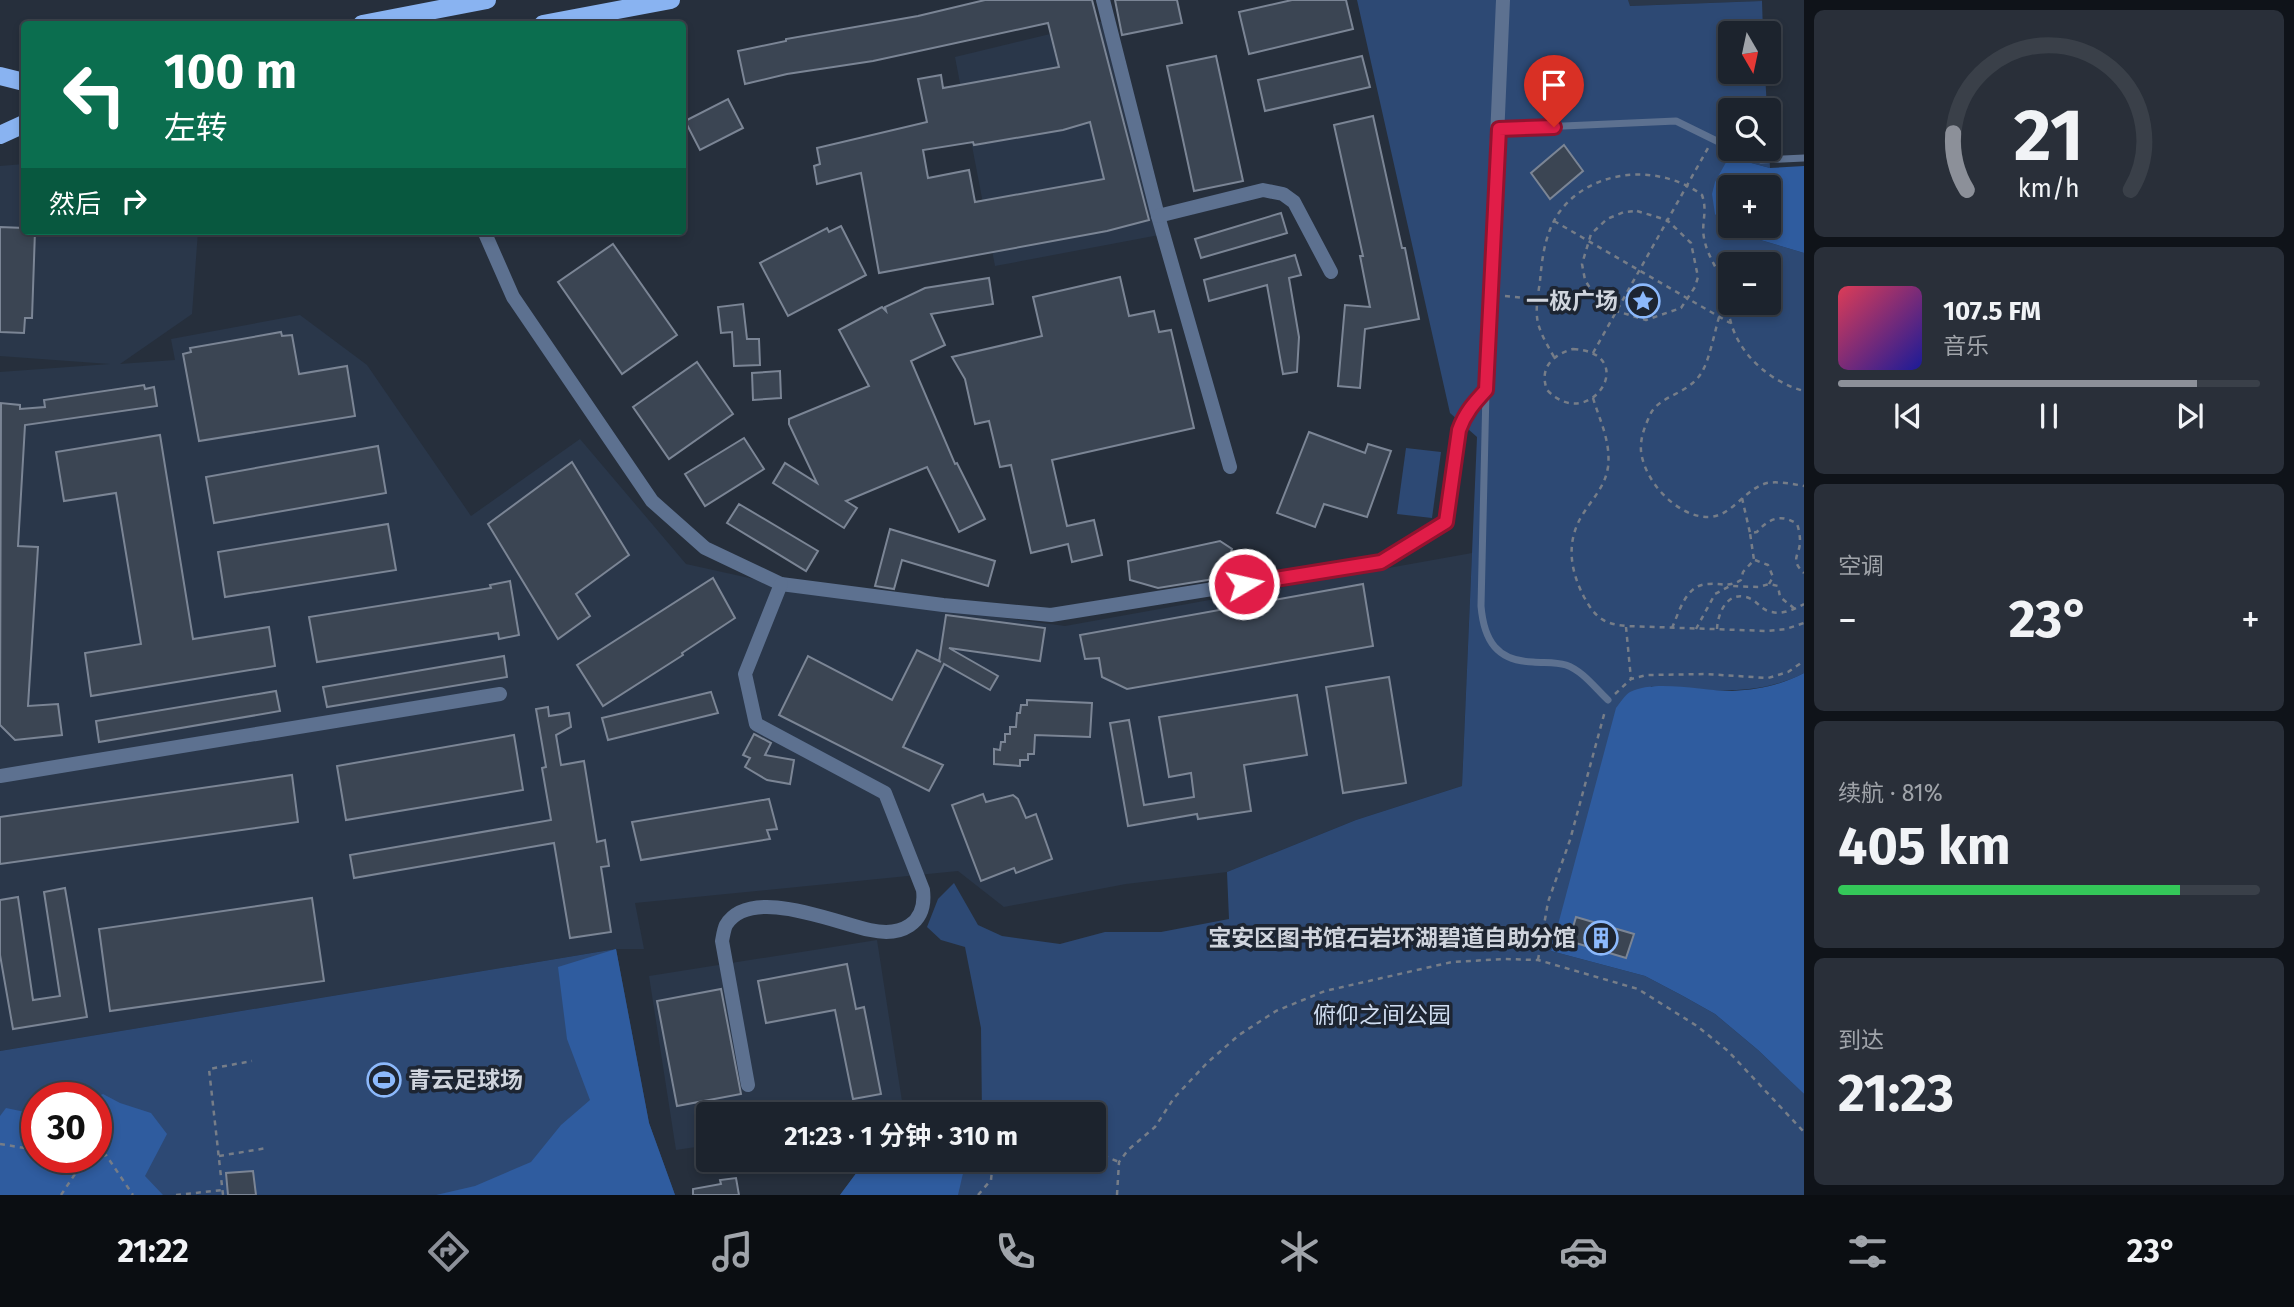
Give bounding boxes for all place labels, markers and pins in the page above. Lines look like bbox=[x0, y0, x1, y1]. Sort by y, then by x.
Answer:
pin bbox=[1524, 55, 1584, 127]
place icon: 一极广场 bbox=[1624, 282, 1662, 320]
place label: 一极广场 bbox=[1526, 287, 1618, 315]
building icon: 宝安区图书馆石岩环湖碧道自助分馆 bbox=[1582, 919, 1620, 957]
place label: 宝安区图书馆石岩环湖碧道自助分馆 bbox=[1208, 924, 1576, 952]
sports icon: 青云足球场 bbox=[365, 1061, 403, 1099]
place label: 青云足球场 bbox=[408, 1066, 523, 1094]

